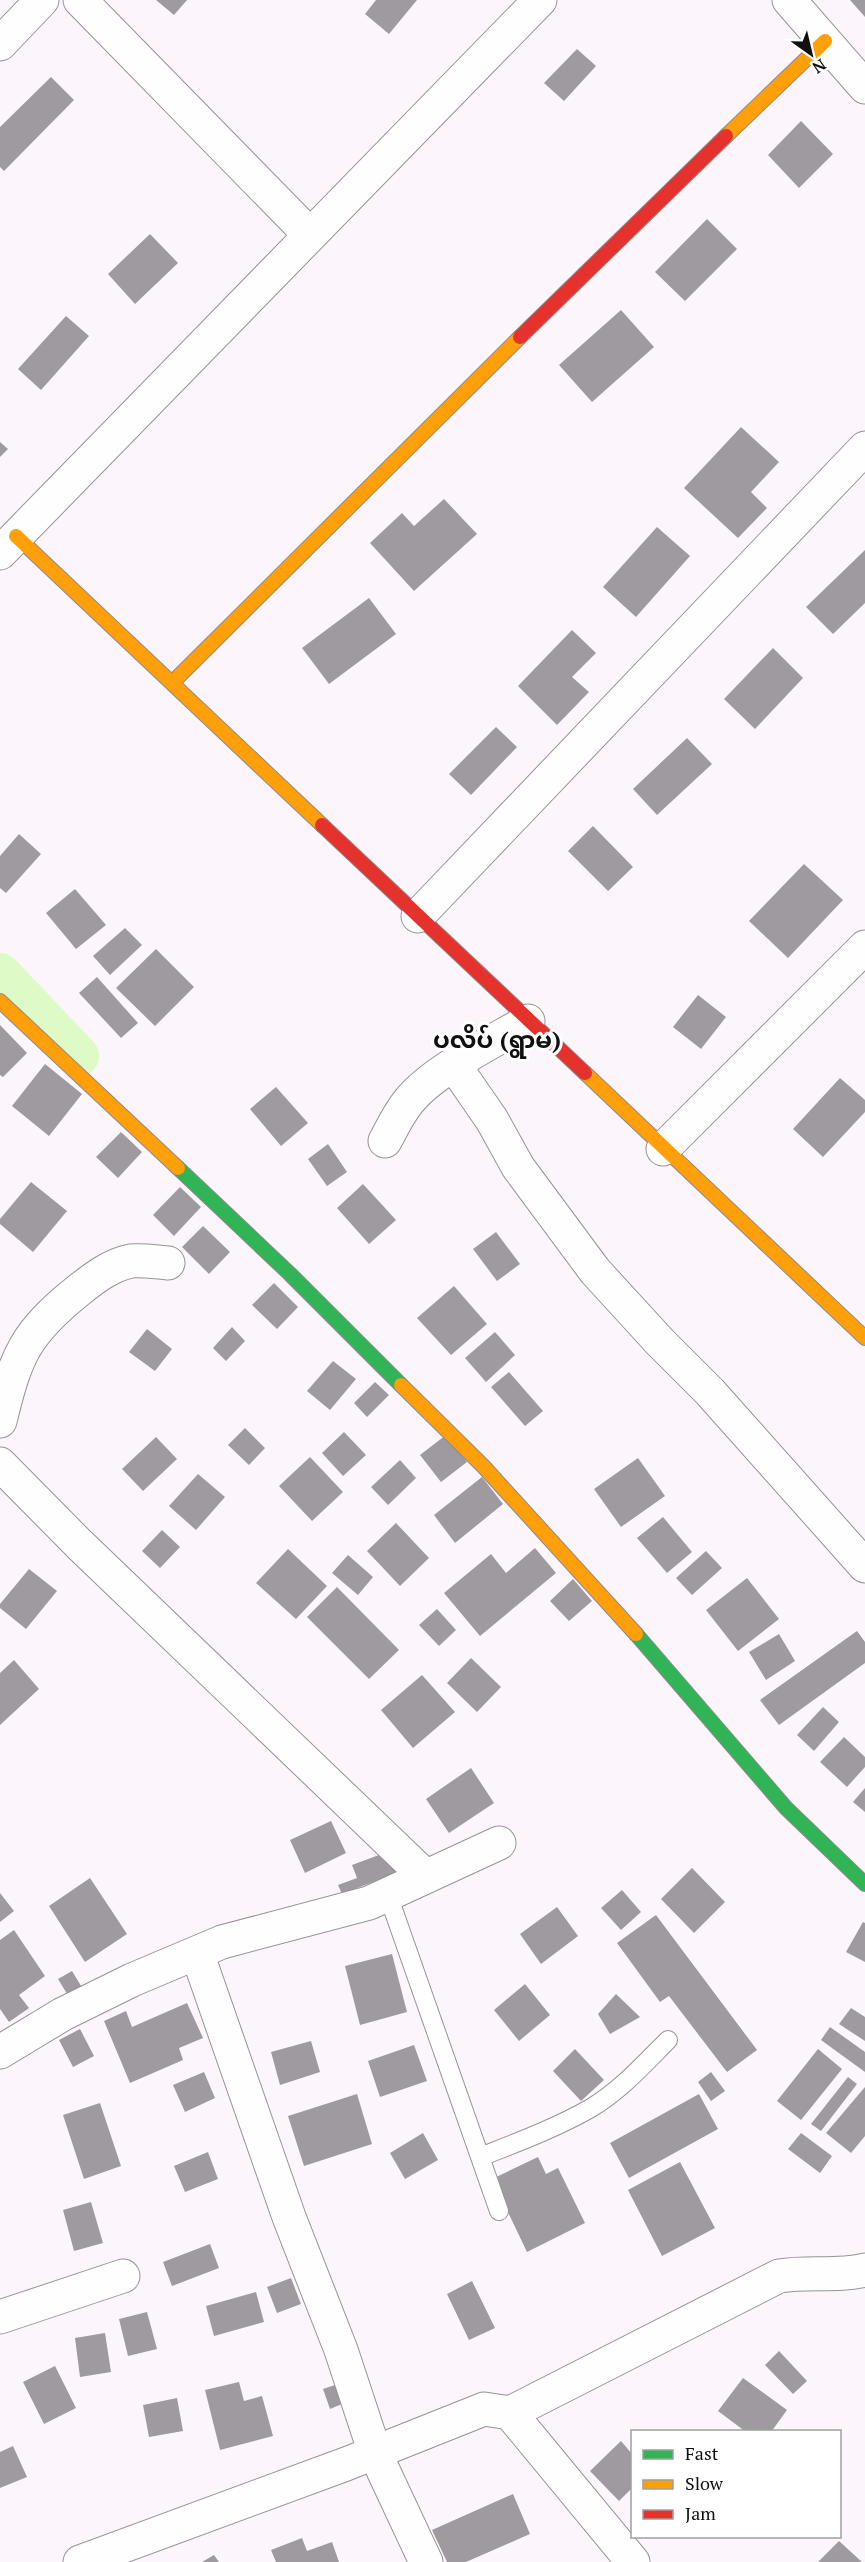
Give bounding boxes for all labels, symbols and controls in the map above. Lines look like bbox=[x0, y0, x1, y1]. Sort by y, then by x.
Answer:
north arrow bbox=[781, 24, 841, 84]
text: N bbox=[808, 54, 831, 79]
district label: ပလိပ် (ရွာမ) bbox=[433, 1023, 561, 1059]
legend bbox=[631, 2430, 841, 2538]
text: Fast bbox=[685, 2441, 719, 2465]
text: Slow bbox=[685, 2471, 724, 2495]
text: Jam bbox=[685, 2501, 716, 2525]

